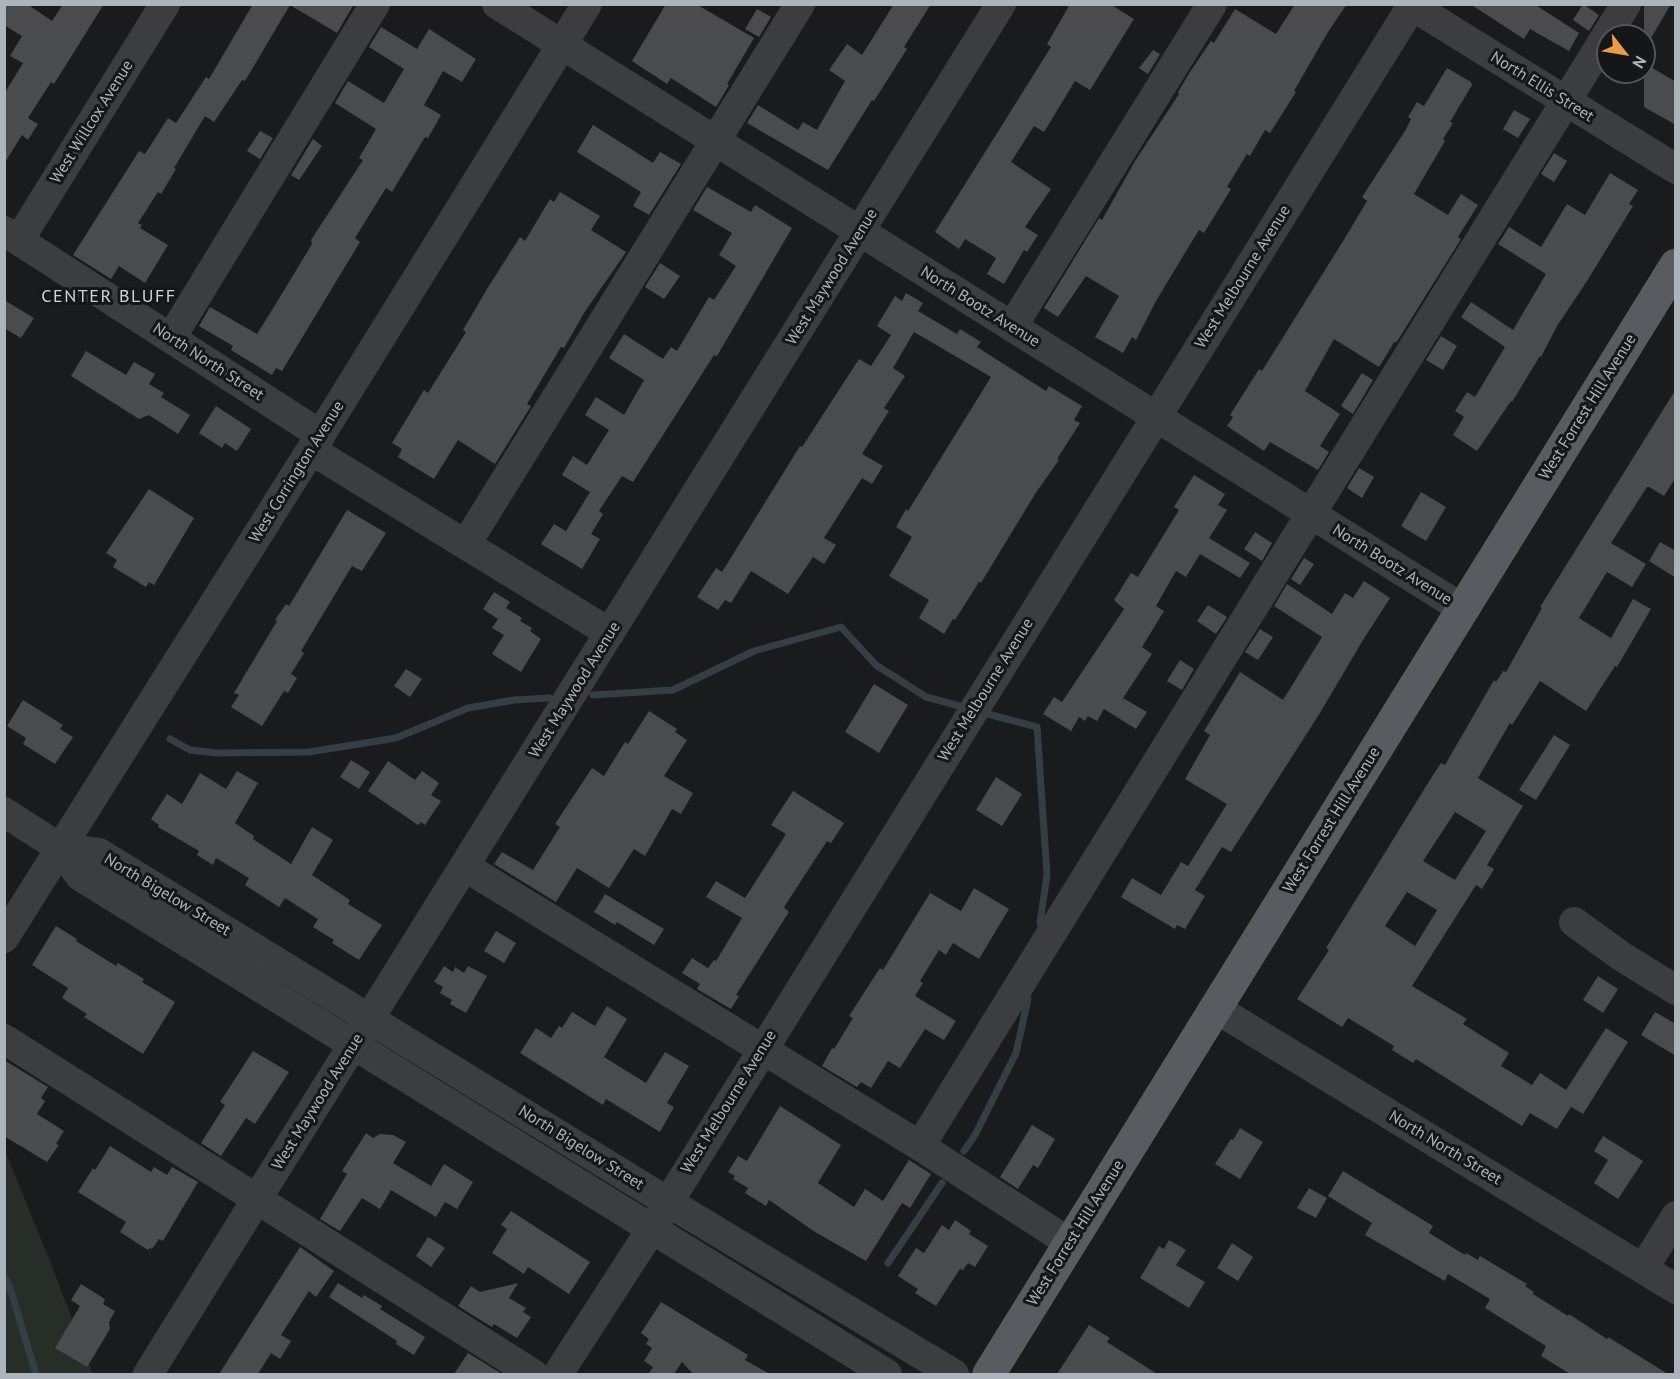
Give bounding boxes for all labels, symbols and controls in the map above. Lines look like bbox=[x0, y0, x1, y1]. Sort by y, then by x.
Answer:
north arrow bbox=[1596, 24, 1656, 84]
street label: North Ellis Street bbox=[1487, 48, 1597, 126]
text: N bbox=[1628, 53, 1651, 72]
street label: West Willcox Avenue bbox=[46, 57, 138, 187]
street label: West Melbourne Avenue bbox=[1191, 202, 1295, 352]
street label: West Maywood Avenue bbox=[782, 205, 882, 349]
street label: North Bootz Avenue bbox=[917, 263, 1043, 351]
district label: CENTER BLUFF bbox=[41, 286, 177, 308]
street label: North North Street bbox=[149, 319, 267, 405]
street label: West Forrest Hill Avenue bbox=[1535, 331, 1641, 483]
street label: West Corrington Avenue bbox=[246, 398, 348, 546]
street label: North Bootz Avenue bbox=[1329, 521, 1455, 609]
street label: West Melbourne Avenue bbox=[934, 615, 1038, 765]
street label: West Maywood Avenue bbox=[525, 618, 625, 762]
street label: West Forrest Hill Avenue bbox=[1279, 744, 1385, 896]
street label: North Bigelow Street bbox=[100, 850, 234, 940]
street label: West Melbourne Avenue bbox=[677, 1027, 781, 1177]
street label: West Maywood Avenue bbox=[268, 1030, 368, 1174]
street label: North Bigelow Street bbox=[515, 1102, 647, 1194]
street label: North North Street bbox=[1385, 1107, 1505, 1189]
street label: West Forrest Hill Avenue bbox=[1023, 1157, 1129, 1309]

